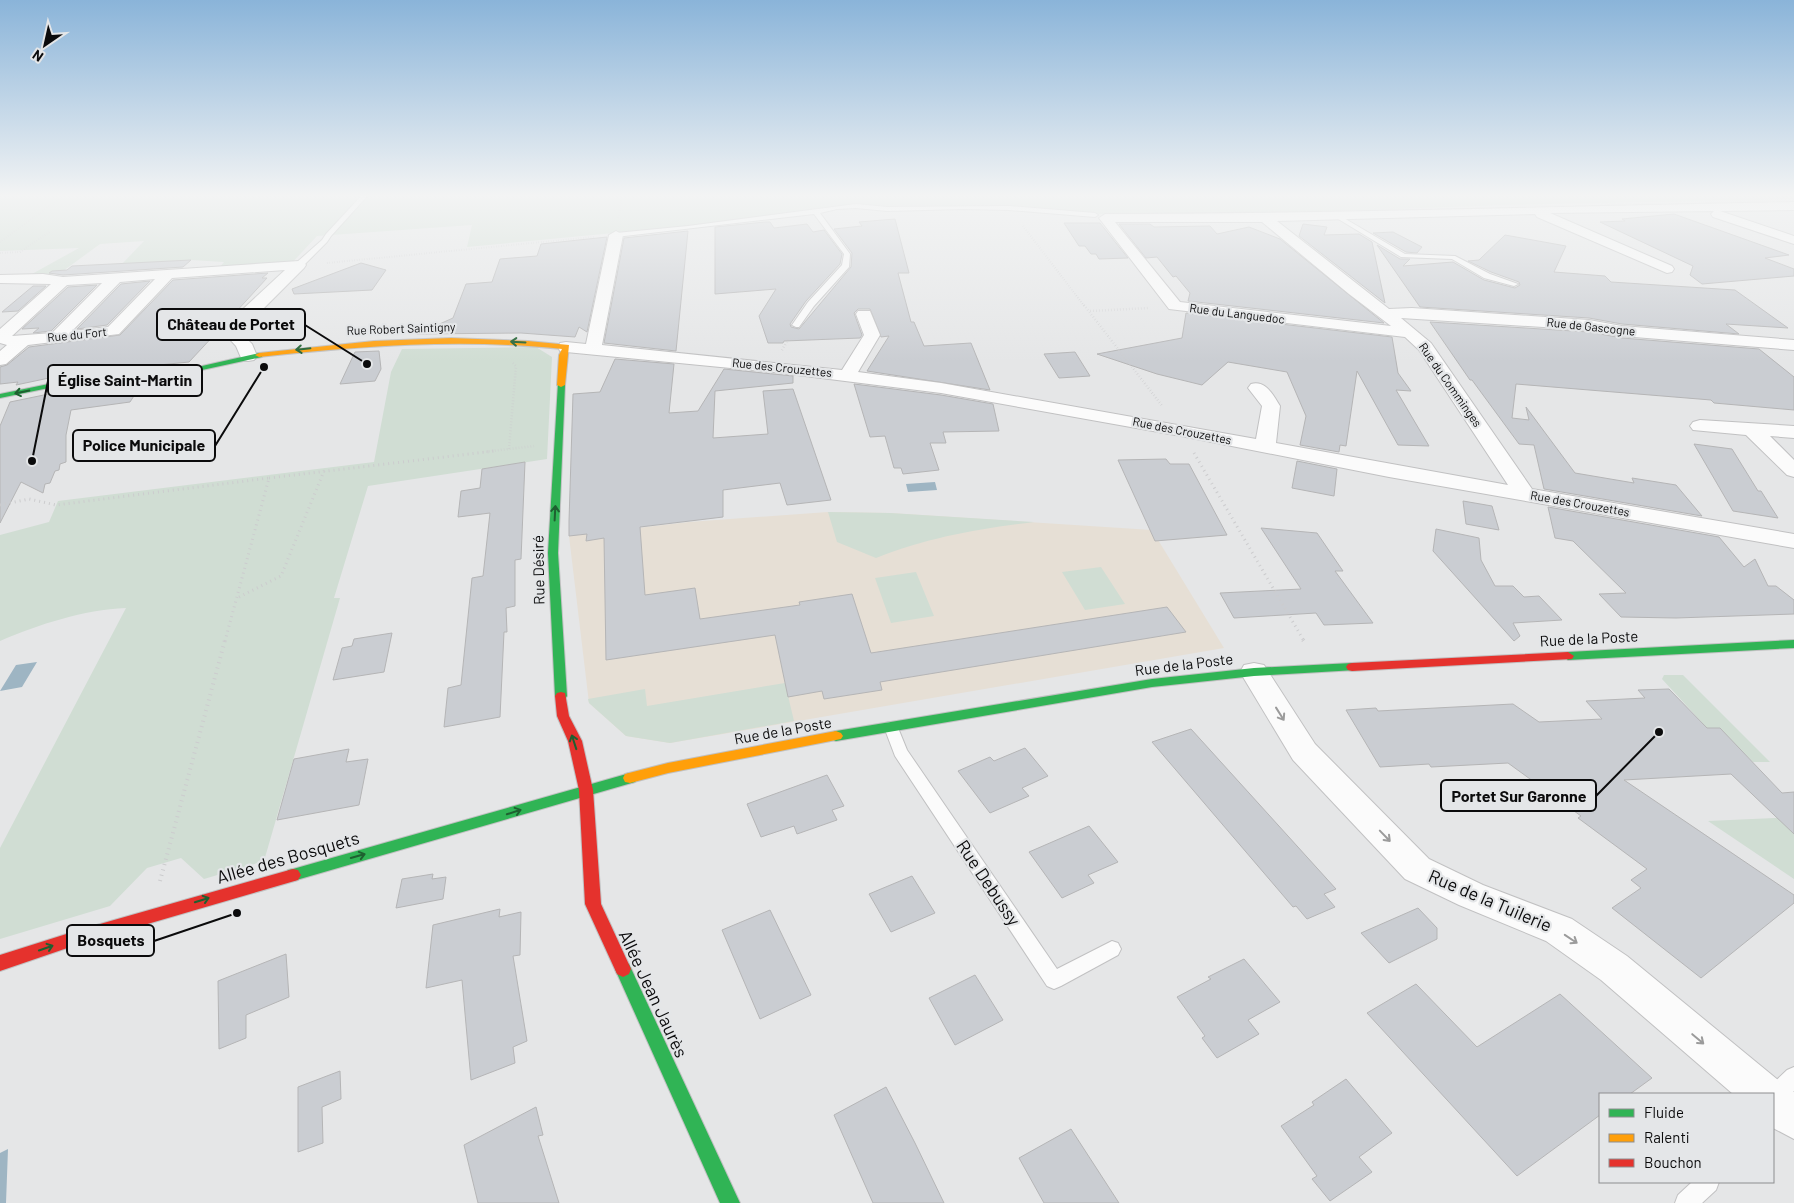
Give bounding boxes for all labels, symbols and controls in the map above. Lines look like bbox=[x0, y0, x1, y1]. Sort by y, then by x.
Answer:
north arrow bbox=[20, 20, 70, 70]
text: N bbox=[29, 47, 46, 66]
street label: Rue du Languedoc bbox=[1189, 300, 1286, 326]
callout: Château de Portet bbox=[157, 309, 305, 340]
text: Château de Portet bbox=[167, 314, 295, 333]
street label: Rue de Gascogne bbox=[1546, 314, 1636, 338]
street label: Rue Robert Saintigny bbox=[346, 319, 456, 337]
street label: Rue du Fort bbox=[46, 324, 107, 344]
one-way arrow bbox=[510, 337, 526, 346]
street label: Rue du Comminges bbox=[1417, 340, 1485, 429]
one-way arrow bbox=[296, 344, 312, 354]
street label: Rue des Crouzettes bbox=[731, 355, 833, 379]
callout: Église Saint-Martin bbox=[48, 365, 202, 396]
text: Église Saint-Martin bbox=[58, 370, 192, 389]
one-way arrow bbox=[14, 387, 30, 397]
street label: Rue des Crouzettes bbox=[1132, 414, 1233, 447]
callout: Police Municipale bbox=[73, 430, 215, 461]
text: Police Municipale bbox=[83, 435, 205, 454]
street label: Rue des Crouzettes bbox=[1530, 487, 1631, 519]
one-way arrow bbox=[550, 505, 559, 521]
street label: Rue Désiré bbox=[528, 535, 548, 605]
street label: Rue de la Poste bbox=[1539, 626, 1639, 650]
street label: Rue de la Poste bbox=[1134, 649, 1234, 679]
one-way arrow bbox=[1275, 706, 1285, 720]
street label: Rue de la Poste bbox=[733, 713, 833, 747]
one-way arrow bbox=[569, 735, 579, 751]
callout: Portet Sur Garonne bbox=[1441, 780, 1596, 811]
text: Portet Sur Garonne bbox=[1452, 786, 1587, 805]
one-way arrow bbox=[506, 807, 522, 817]
street label: Allée des Bosquets bbox=[214, 826, 362, 888]
one-way arrow bbox=[1379, 830, 1391, 843]
street label: Rue Debussy bbox=[952, 835, 1026, 930]
one-way arrow bbox=[350, 851, 366, 860]
street label: Rue de la Tuilerie bbox=[1425, 864, 1555, 936]
one-way arrow bbox=[193, 895, 209, 905]
callout: Bosquets bbox=[67, 925, 154, 956]
street label: Allée Jean Jaurès bbox=[615, 926, 693, 1061]
text: Bosquets bbox=[77, 930, 145, 949]
one-way arrow bbox=[1564, 934, 1578, 944]
one-way arrow bbox=[38, 942, 54, 952]
one-way arrow bbox=[1692, 1034, 1705, 1045]
legend bbox=[1599, 1093, 1774, 1183]
text: Fluide bbox=[1644, 1103, 1684, 1121]
text: Ralenti bbox=[1644, 1128, 1690, 1146]
text: Bouchon bbox=[1644, 1153, 1702, 1171]

